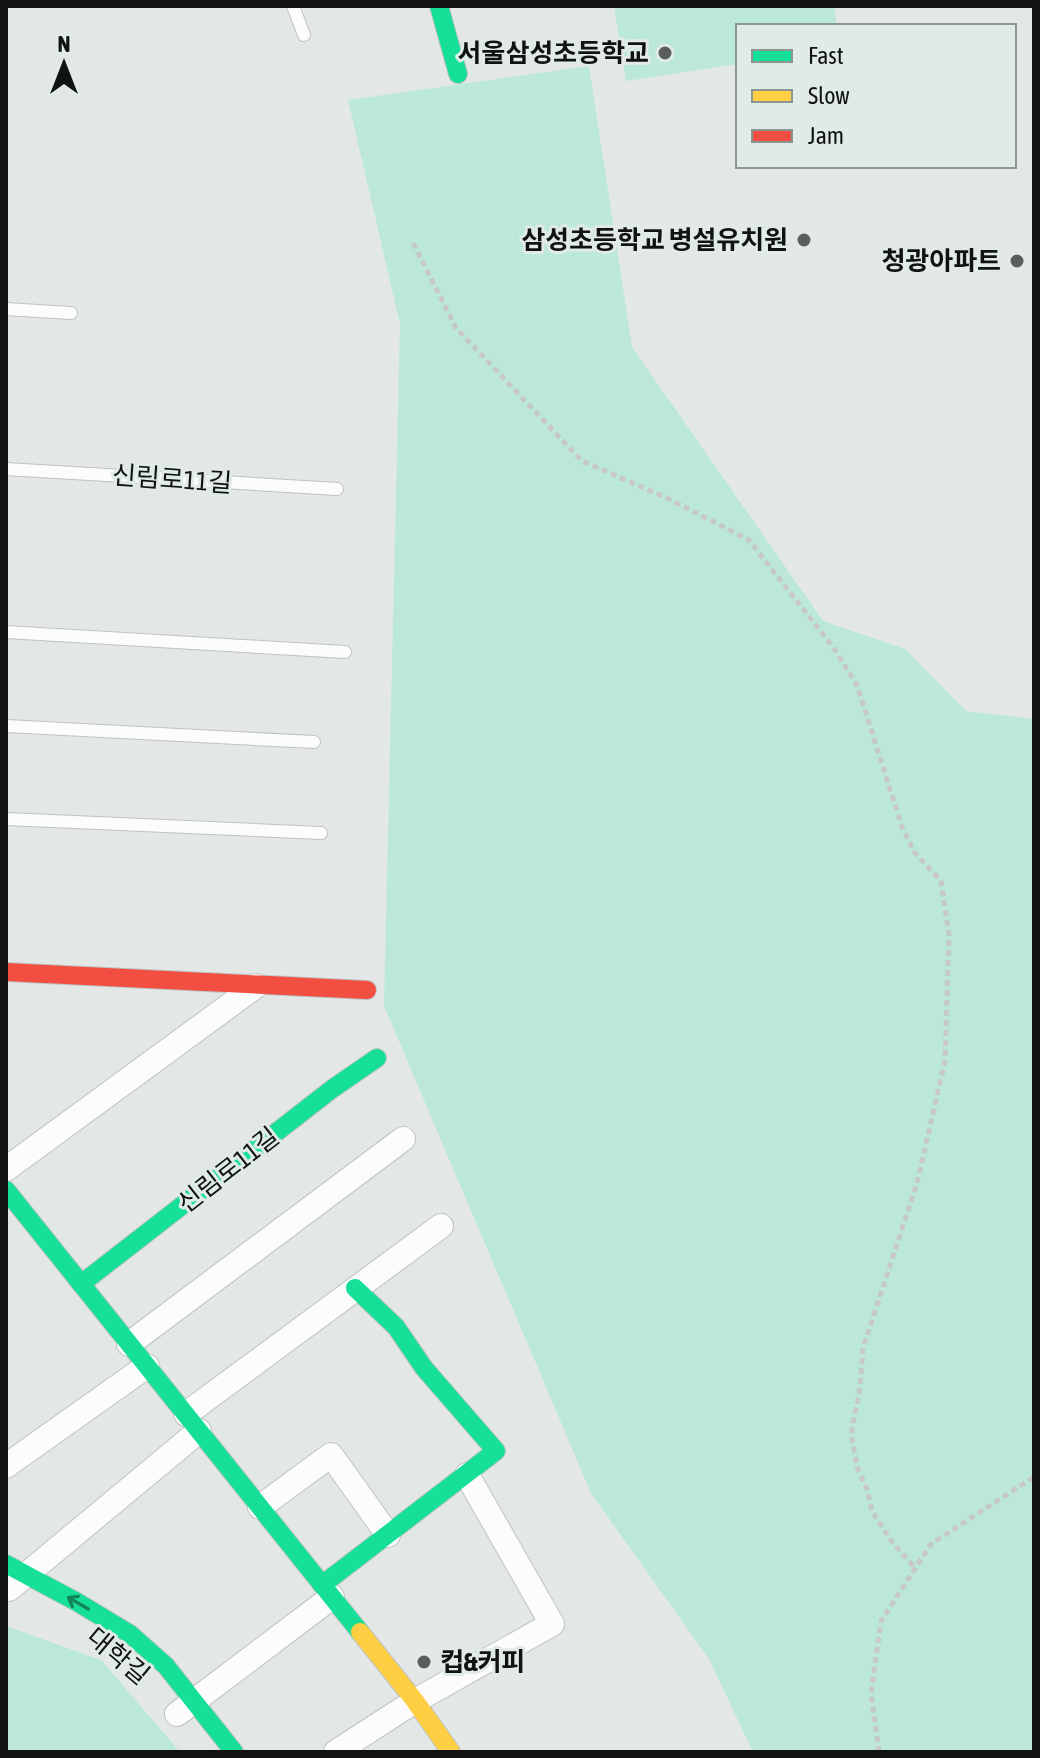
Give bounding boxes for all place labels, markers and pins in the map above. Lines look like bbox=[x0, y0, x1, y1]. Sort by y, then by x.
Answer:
place label: 서울삼성초등학교 bbox=[458, 38, 649, 68]
marker: 서울삼성초등학교 bbox=[656, 44, 674, 62]
place label: 삼성초등학교 병설유치원 bbox=[521, 225, 788, 255]
marker: 삼성초등학교 병설유치원 bbox=[795, 231, 813, 249]
place label: 청광아파트 bbox=[881, 246, 1001, 276]
marker: 청광아파트 bbox=[1008, 252, 1026, 270]
place label: 컵&커피 bbox=[440, 1647, 525, 1677]
marker: 컵&커피 bbox=[415, 1653, 433, 1671]

